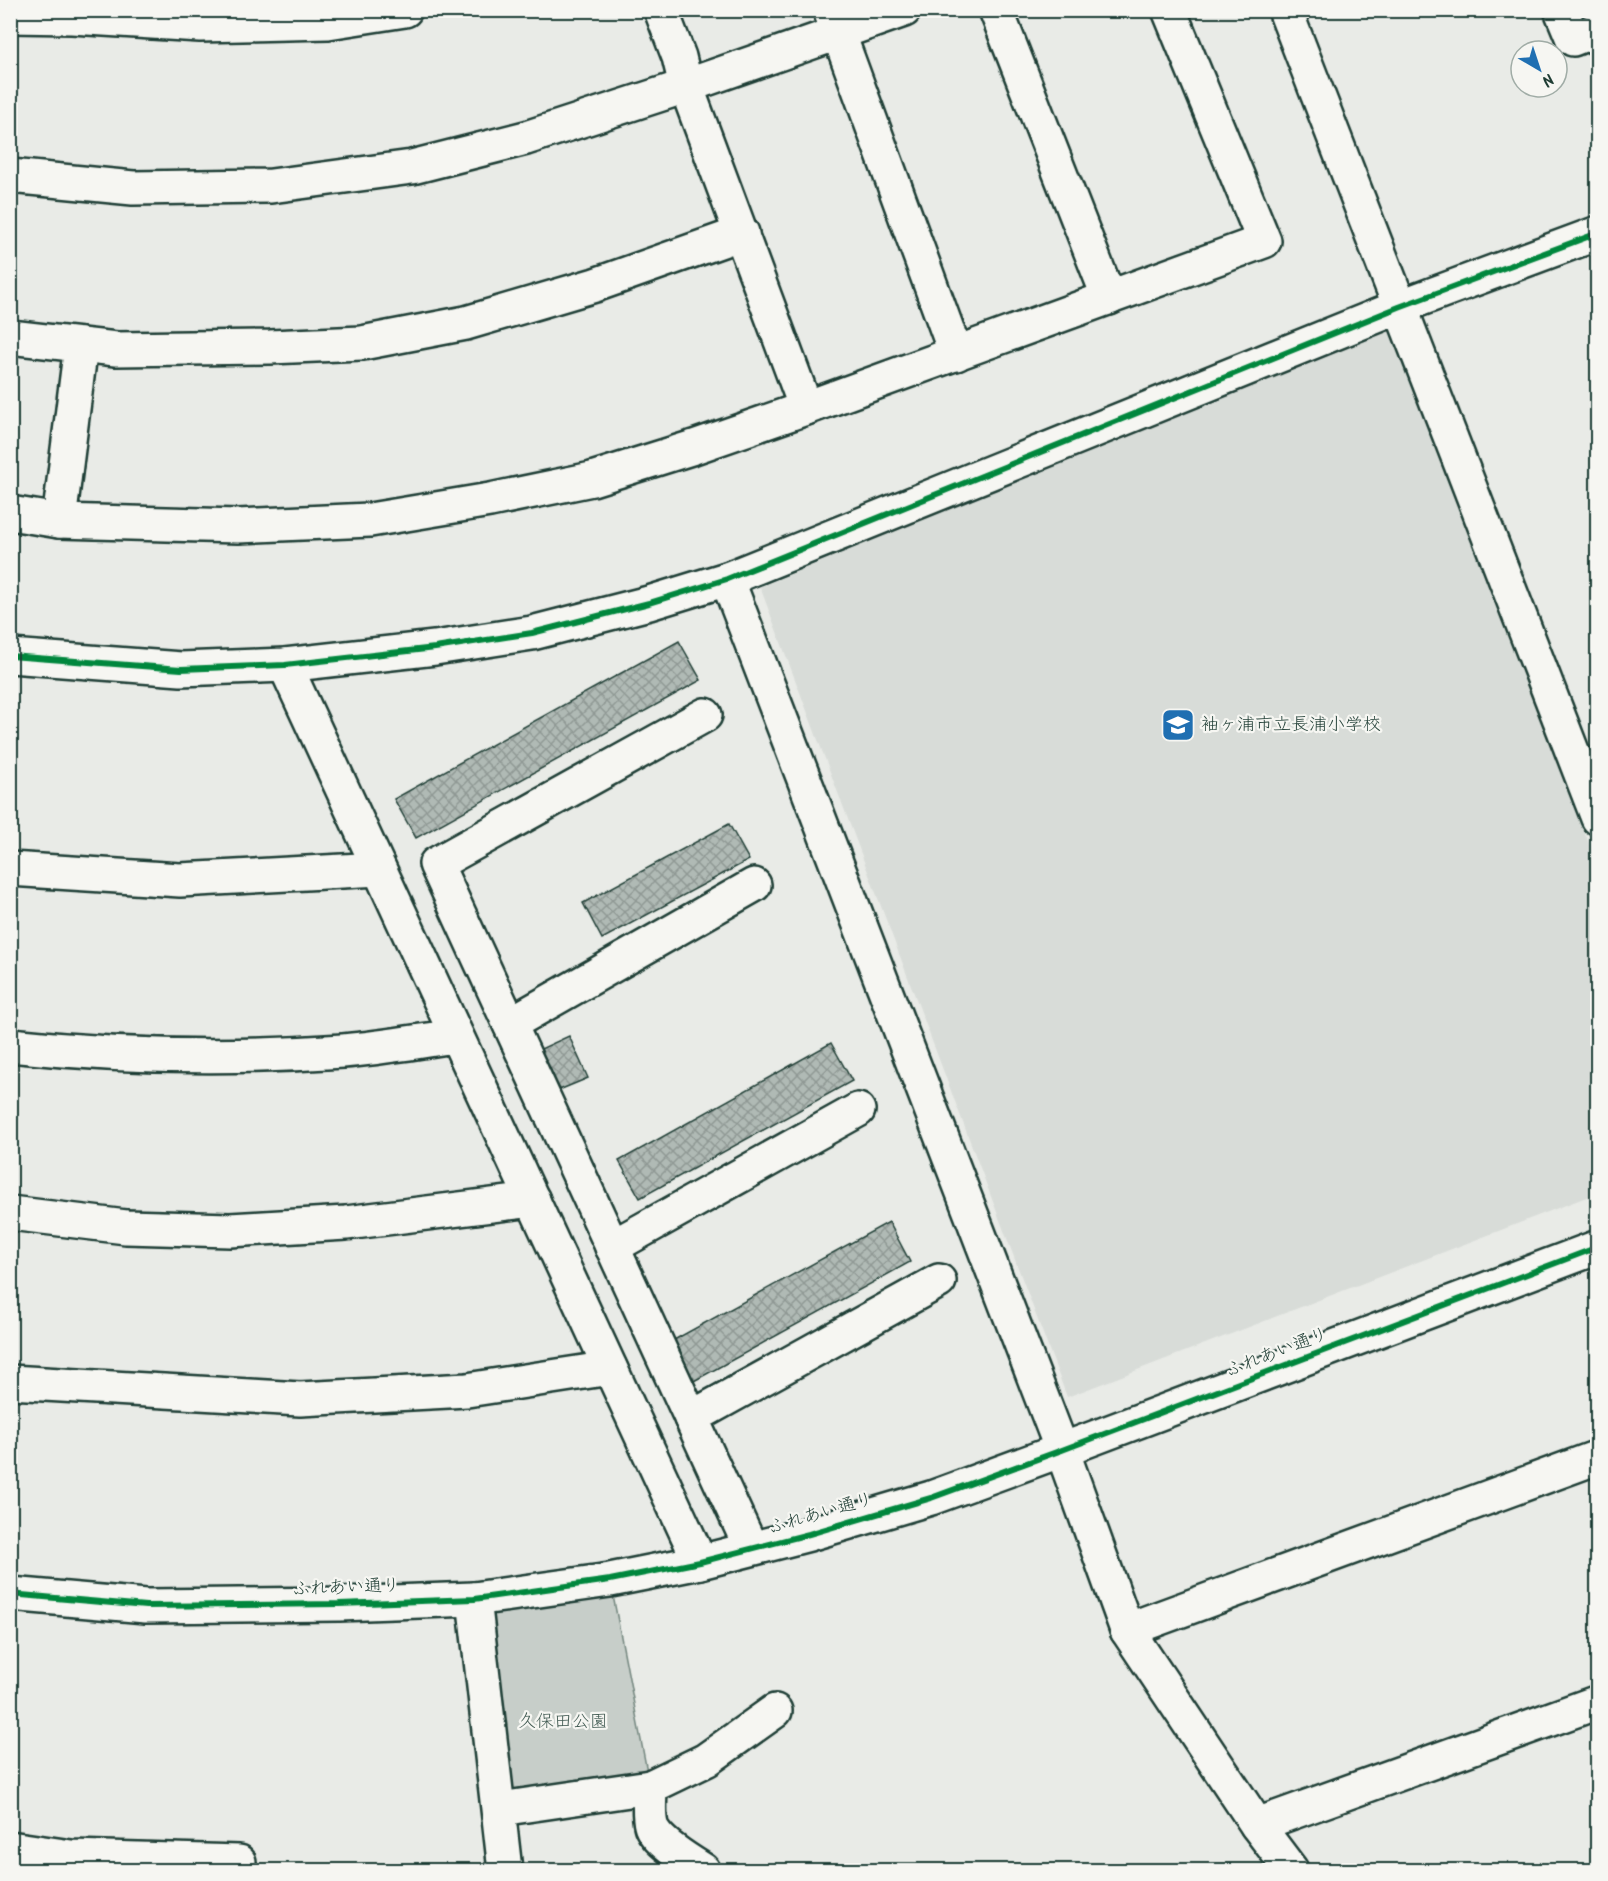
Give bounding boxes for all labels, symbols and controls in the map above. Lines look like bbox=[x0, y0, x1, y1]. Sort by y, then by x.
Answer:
north arrow bbox=[1509, 39, 1569, 99]
text: N bbox=[1536, 67, 1559, 92]
school or university icon: 袖ヶ浦市立長浦小学校 bbox=[1160, 707, 1196, 743]
place label: 袖ヶ浦市立長浦小学校 bbox=[1201, 711, 1381, 740]
street label: ふれあい通り bbox=[1221, 1320, 1333, 1386]
street label: ふれあい通り bbox=[765, 1485, 877, 1543]
street label: ふれあい通り bbox=[292, 1572, 400, 1604]
park label: 久保田公園 bbox=[518, 1708, 608, 1737]

